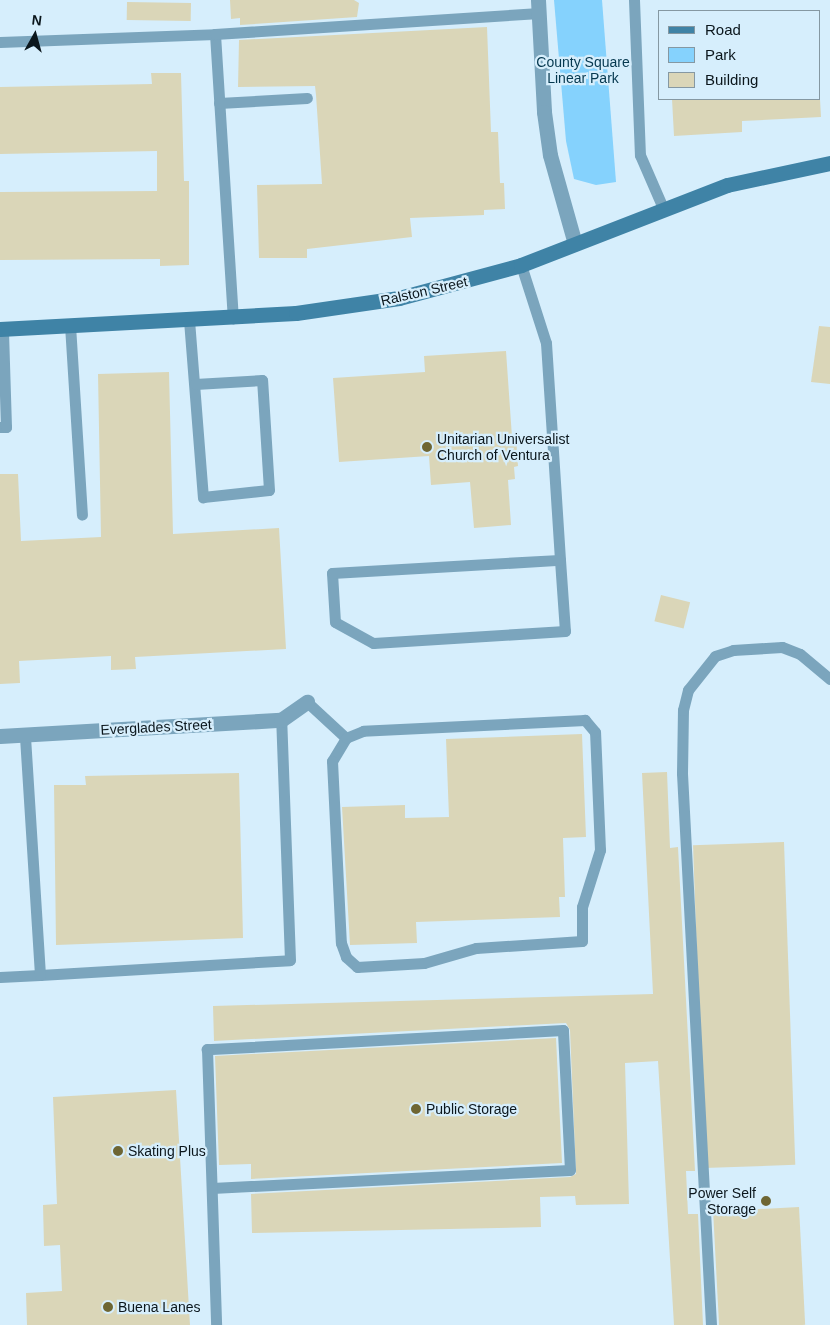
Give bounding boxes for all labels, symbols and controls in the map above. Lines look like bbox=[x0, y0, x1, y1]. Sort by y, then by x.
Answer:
north arrow bbox=[10, 10, 60, 60]
legend bbox=[658, 10, 820, 100]
text: N bbox=[31, 12, 43, 29]
text: Road bbox=[705, 21, 741, 38]
text: Park bbox=[705, 46, 736, 63]
park label: County Square Linear Park bbox=[536, 54, 630, 86]
text: Building bbox=[705, 71, 758, 88]
street label: Ralston Street bbox=[379, 273, 469, 309]
place label: Unitarian Universalist Church of Ventura bbox=[437, 431, 569, 464]
marker: Unitarian Universalist Church of Ventura bbox=[421, 441, 433, 453]
street label: Everglades Street bbox=[100, 716, 212, 738]
place label: Public Storage bbox=[426, 1101, 517, 1117]
marker: Public Storage bbox=[410, 1103, 422, 1115]
place label: Skating Plus bbox=[128, 1143, 206, 1159]
marker: Skating Plus bbox=[112, 1145, 124, 1157]
place label: Power Self Storage bbox=[688, 1185, 756, 1218]
marker: Power Self Storage bbox=[760, 1195, 772, 1207]
place label: Buena Lanes bbox=[118, 1299, 201, 1315]
marker: Buena Lanes bbox=[102, 1301, 114, 1313]

